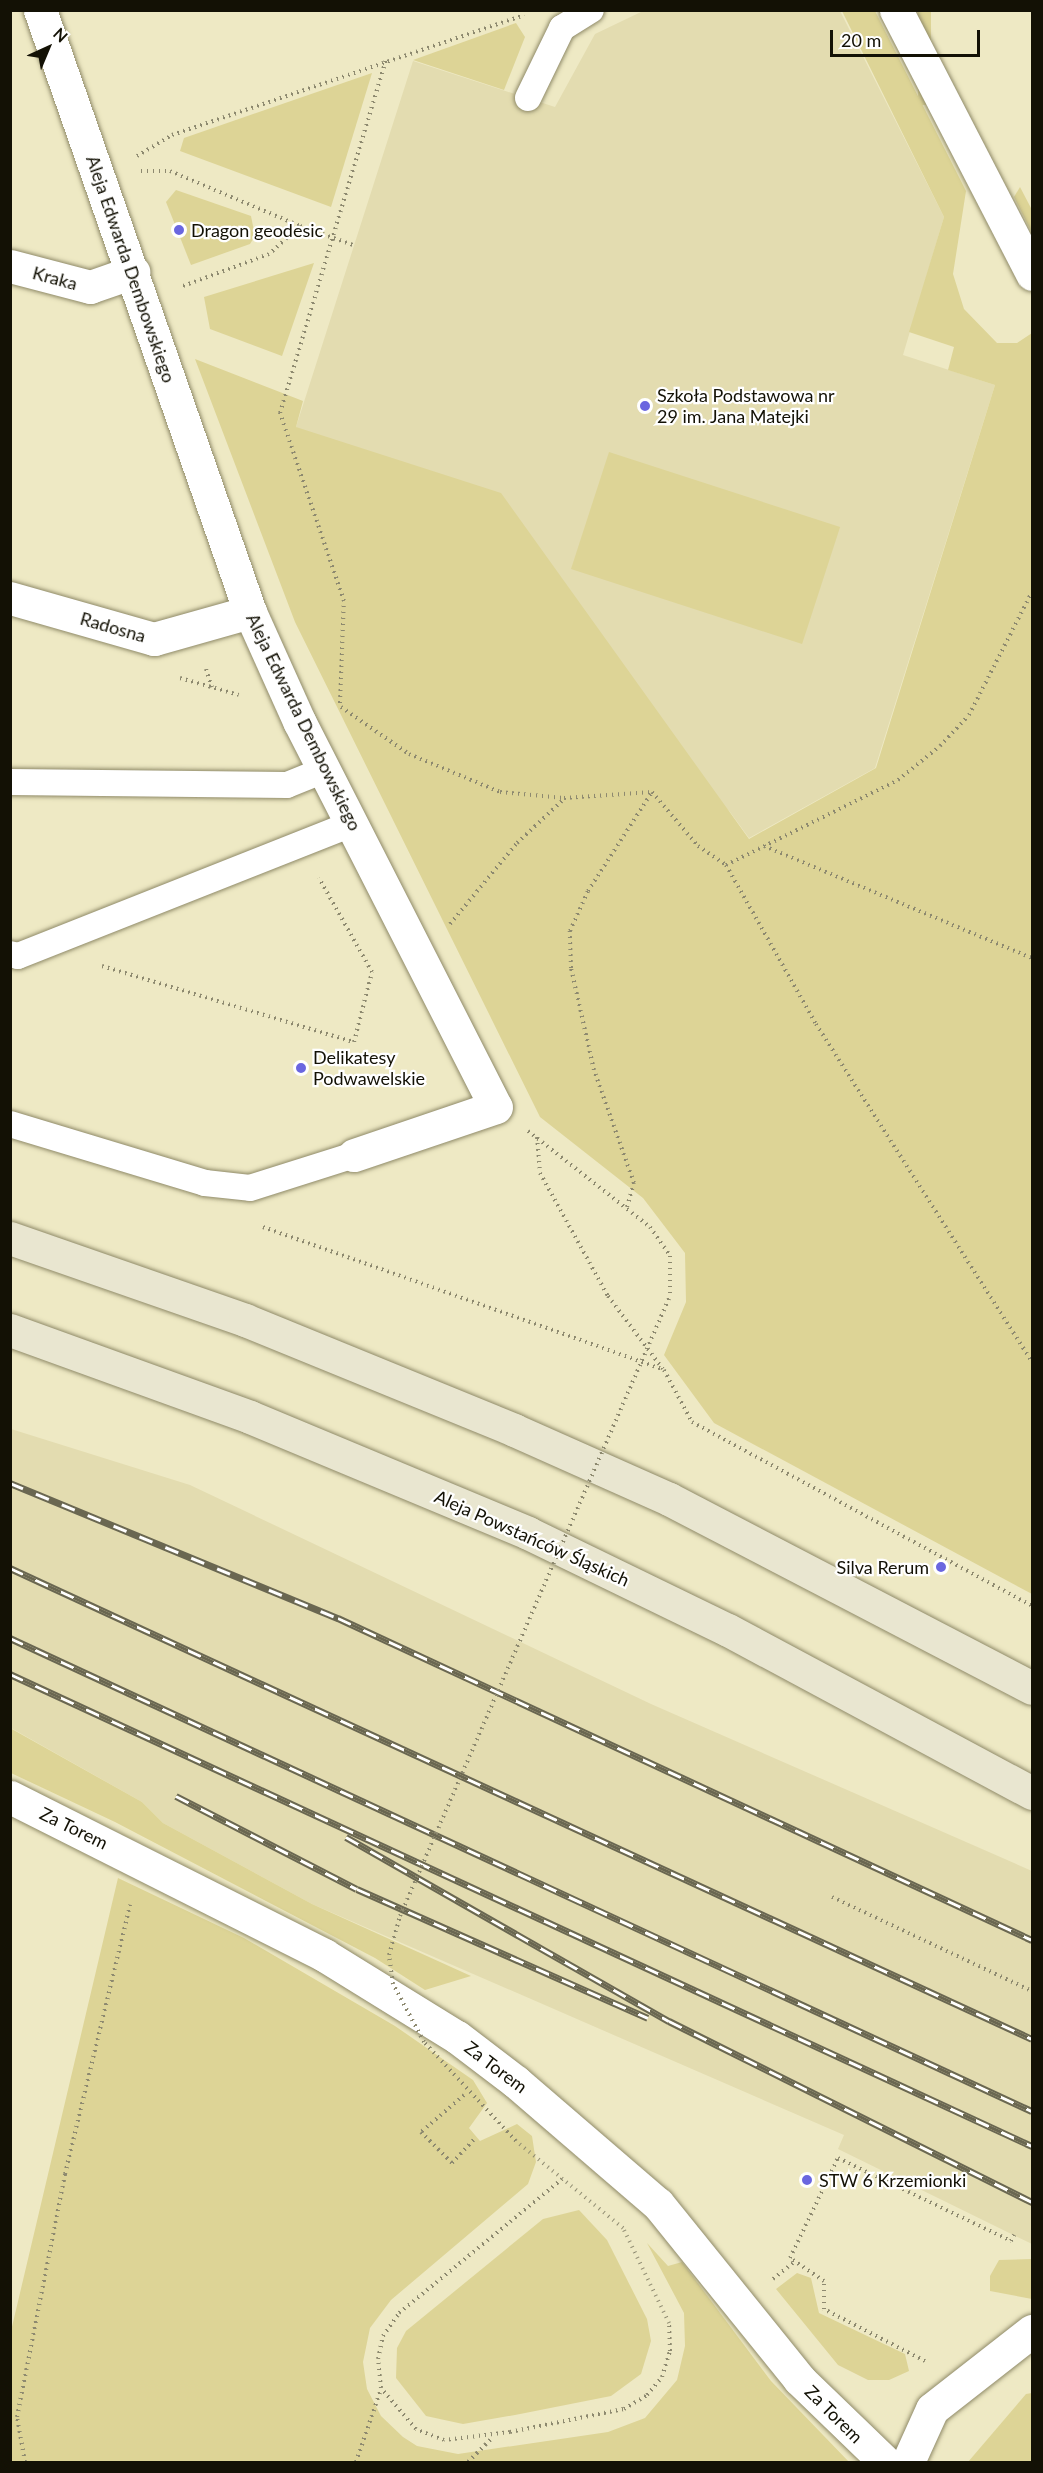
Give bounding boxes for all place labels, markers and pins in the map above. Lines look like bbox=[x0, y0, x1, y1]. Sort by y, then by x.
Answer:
place label: Dragon geodesic bbox=[191, 219, 323, 241]
marker: Dragon geodesic bbox=[172, 223, 186, 237]
place label: Szkoła Podstawowa nr 29 im. Jana Matejki bbox=[657, 385, 835, 428]
marker: Szkoła Podstawowa nr 29 im. Jana Matejki bbox=[638, 399, 652, 413]
place label: Delikatesy Podwawelskie bbox=[313, 1047, 425, 1090]
marker: Delikatesy Podwawelskie bbox=[294, 1061, 308, 1075]
place label: Silva Rerum bbox=[837, 1556, 929, 1578]
marker: Silva Rerum bbox=[934, 1560, 948, 1574]
place label: STW 6 Krzemionki bbox=[819, 2169, 966, 2191]
marker: STW 6 Krzemionki bbox=[800, 2173, 814, 2187]

